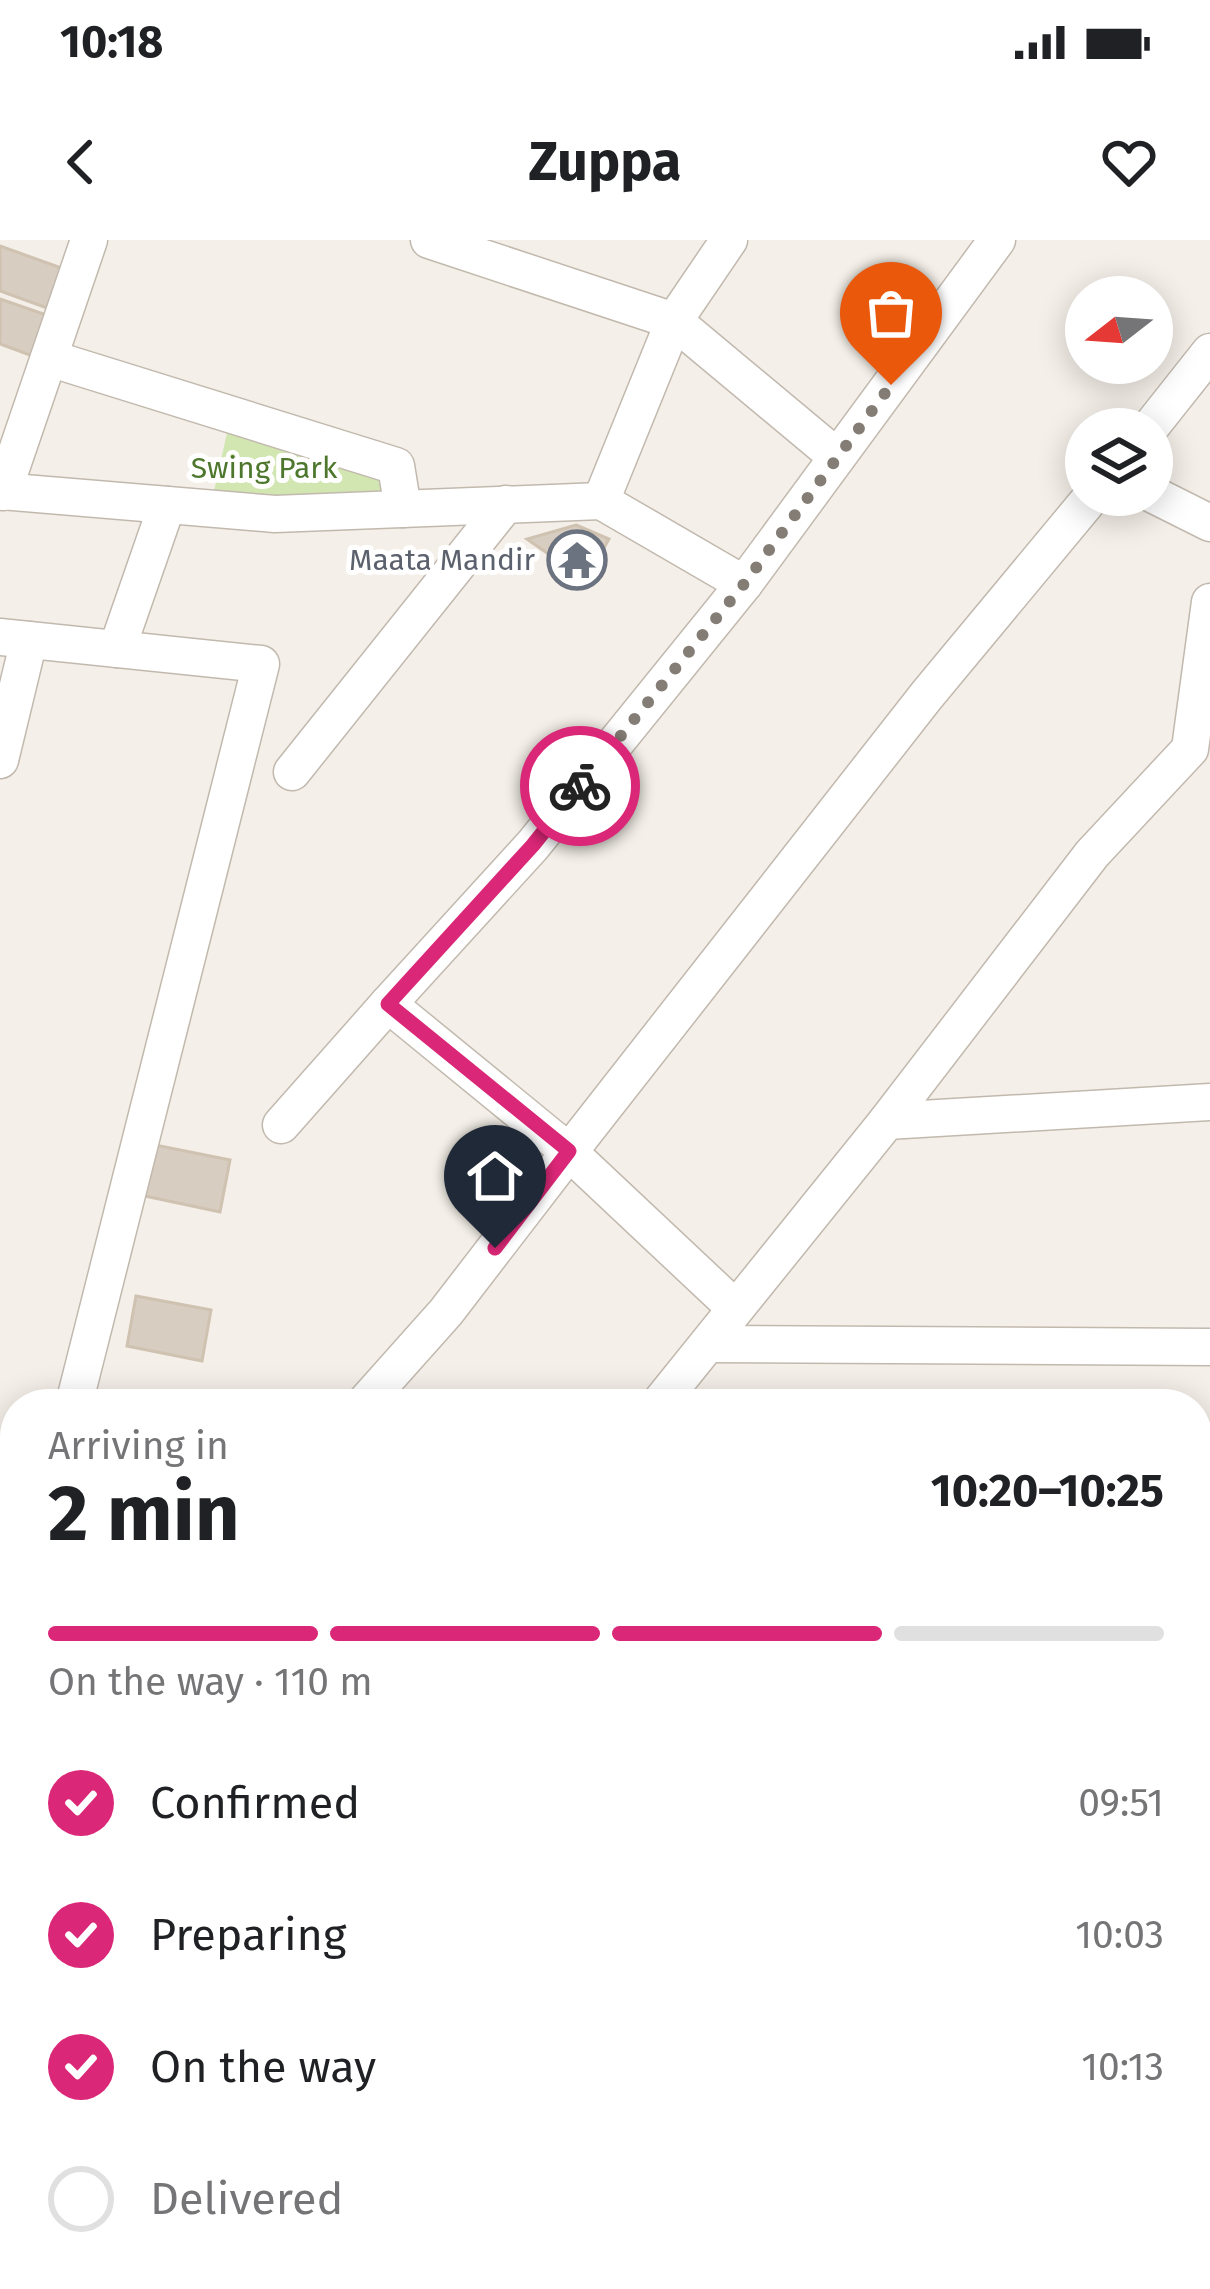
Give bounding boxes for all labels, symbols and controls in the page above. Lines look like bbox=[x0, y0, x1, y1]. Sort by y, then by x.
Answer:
text: 10:18 bbox=[60, 15, 164, 69]
icon: back bbox=[48, 129, 114, 195]
icon: heart bbox=[1096, 129, 1162, 195]
text: Zuppa bbox=[529, 130, 681, 194]
pin bbox=[840, 262, 942, 385]
north arrow bbox=[1065, 276, 1173, 384]
map controls bbox=[1065, 276, 1173, 516]
icon: bag bbox=[858, 280, 924, 346]
button: layers bbox=[1065, 408, 1173, 516]
park label: Swing Park bbox=[191, 450, 338, 486]
temple icon: Maata Mandir bbox=[546, 529, 608, 591]
place label: Maata Mandir bbox=[349, 542, 535, 578]
courier bbox=[520, 726, 640, 846]
icon: bike bbox=[547, 753, 613, 819]
pin bbox=[444, 1125, 546, 1248]
icon: home bbox=[462, 1143, 528, 1209]
text: Arriving in bbox=[48, 1423, 229, 1469]
text: 10:20–10:25 bbox=[931, 1464, 1164, 1518]
text: 2 min bbox=[48, 1467, 240, 1561]
text: On the way · 110 m bbox=[48, 1659, 373, 1705]
icon: check bbox=[48, 1770, 114, 1836]
text: Confirmed bbox=[150, 1776, 360, 1830]
text: 09:51 bbox=[1078, 1780, 1164, 1826]
icon: check bbox=[48, 1902, 114, 1968]
text: Preparing bbox=[150, 1908, 346, 1962]
text: 10:03 bbox=[1075, 1912, 1164, 1958]
icon: check bbox=[48, 2034, 114, 2100]
text: On the way bbox=[150, 2040, 376, 2094]
text: 10:13 bbox=[1081, 2044, 1164, 2090]
text: Delivered bbox=[150, 2172, 343, 2226]

